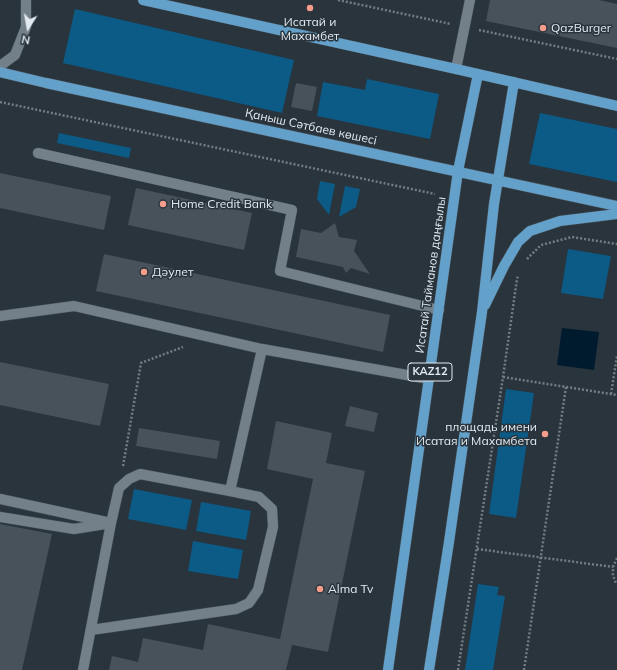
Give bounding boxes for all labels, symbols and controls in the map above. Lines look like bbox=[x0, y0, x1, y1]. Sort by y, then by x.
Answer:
marker: Исатай и Махамбет bbox=[305, 3, 315, 13]
north arrow bbox=[8, 8, 48, 48]
place label: Исатай и Махамбет bbox=[281, 15, 339, 43]
place label: QazBurger bbox=[551, 21, 611, 35]
marker: QazBurger bbox=[538, 23, 548, 33]
text: N bbox=[20, 32, 31, 47]
street label: Қаныш Сәтбаев көшесі bbox=[244, 106, 378, 148]
street label: Исатай Тайманов даңғылы bbox=[413, 196, 449, 354]
place label: Home Credit Bank bbox=[171, 197, 272, 211]
marker: Home Credit Bank bbox=[158, 199, 168, 209]
place label: Дәулет bbox=[152, 265, 193, 279]
marker: Дәулет bbox=[139, 267, 149, 277]
road number: KAZ12 bbox=[408, 363, 452, 381]
place label: площадь имени Исатая и Махамбета bbox=[416, 420, 537, 448]
marker: площадь имени Исатая и Махамбета bbox=[540, 429, 550, 439]
place label: Alma Tv bbox=[328, 582, 373, 596]
marker: Alma Tv bbox=[315, 584, 325, 594]

